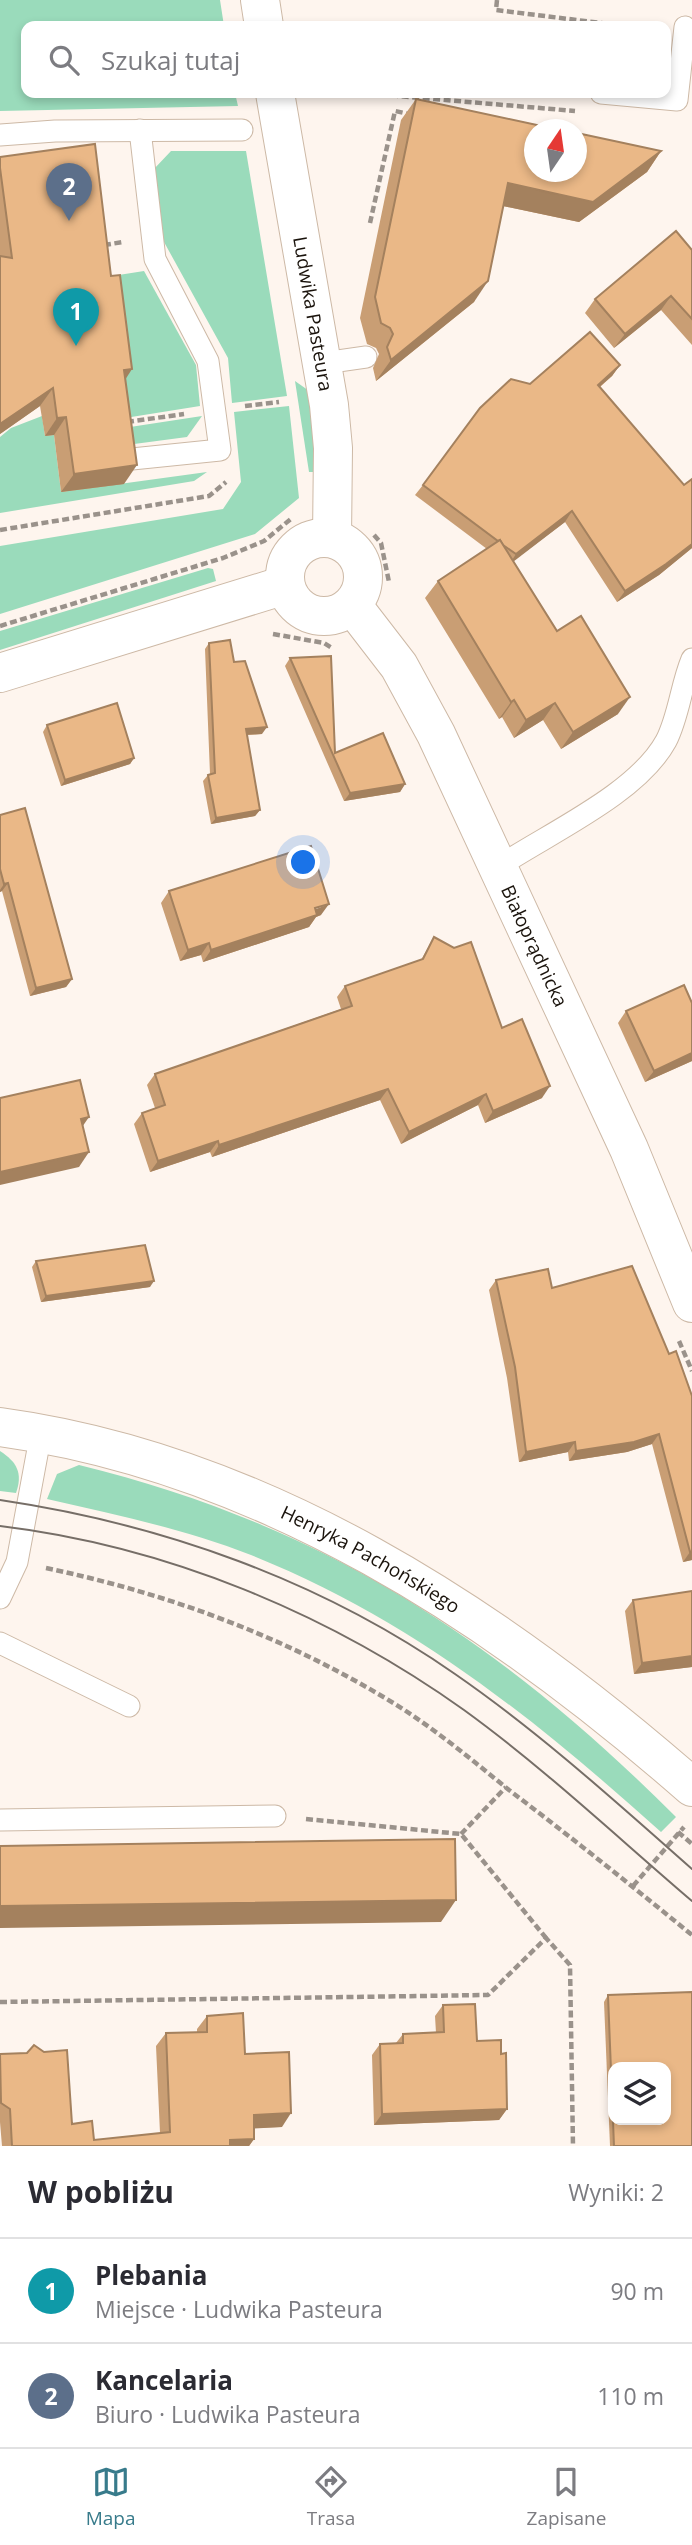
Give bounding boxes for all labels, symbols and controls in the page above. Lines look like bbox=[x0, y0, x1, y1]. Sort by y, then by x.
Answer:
search box bbox=[21, 21, 671, 98]
icon: search bbox=[45, 41, 83, 79]
text: Szukaj tutaj bbox=[101, 42, 240, 78]
north arrow bbox=[524, 119, 587, 182]
pin: 2 bbox=[46, 163, 92, 221]
street label: Ludwika Pasteura bbox=[287, 234, 339, 393]
pin: 1 bbox=[53, 288, 99, 346]
your location bbox=[286, 845, 320, 879]
street label: Białoprądnicka bbox=[495, 881, 574, 1011]
street label: Henryka Pachońskiego bbox=[277, 1499, 465, 1619]
map controls bbox=[608, 2062, 671, 2125]
button: layers bbox=[608, 2062, 671, 2125]
text: W pobliżu bbox=[28, 2171, 174, 2212]
text: Wyniki: 2 bbox=[568, 2176, 664, 2208]
text: Plebania bbox=[95, 2257, 208, 2293]
text: 1 bbox=[44, 2275, 58, 2307]
text: 90 m bbox=[610, 2275, 664, 2307]
text: Miejsce · Ludwika Pasteura bbox=[95, 2293, 383, 2325]
text: Kancelaria bbox=[95, 2362, 233, 2398]
text: 2 bbox=[44, 2380, 58, 2412]
text: 110 m bbox=[597, 2380, 664, 2412]
text: Biuro · Ludwika Pasteura bbox=[95, 2398, 361, 2430]
tab: Mapa bbox=[86, 2463, 136, 2531]
tab: Trasa bbox=[307, 2463, 355, 2531]
tab: Zapisane bbox=[527, 2463, 606, 2531]

